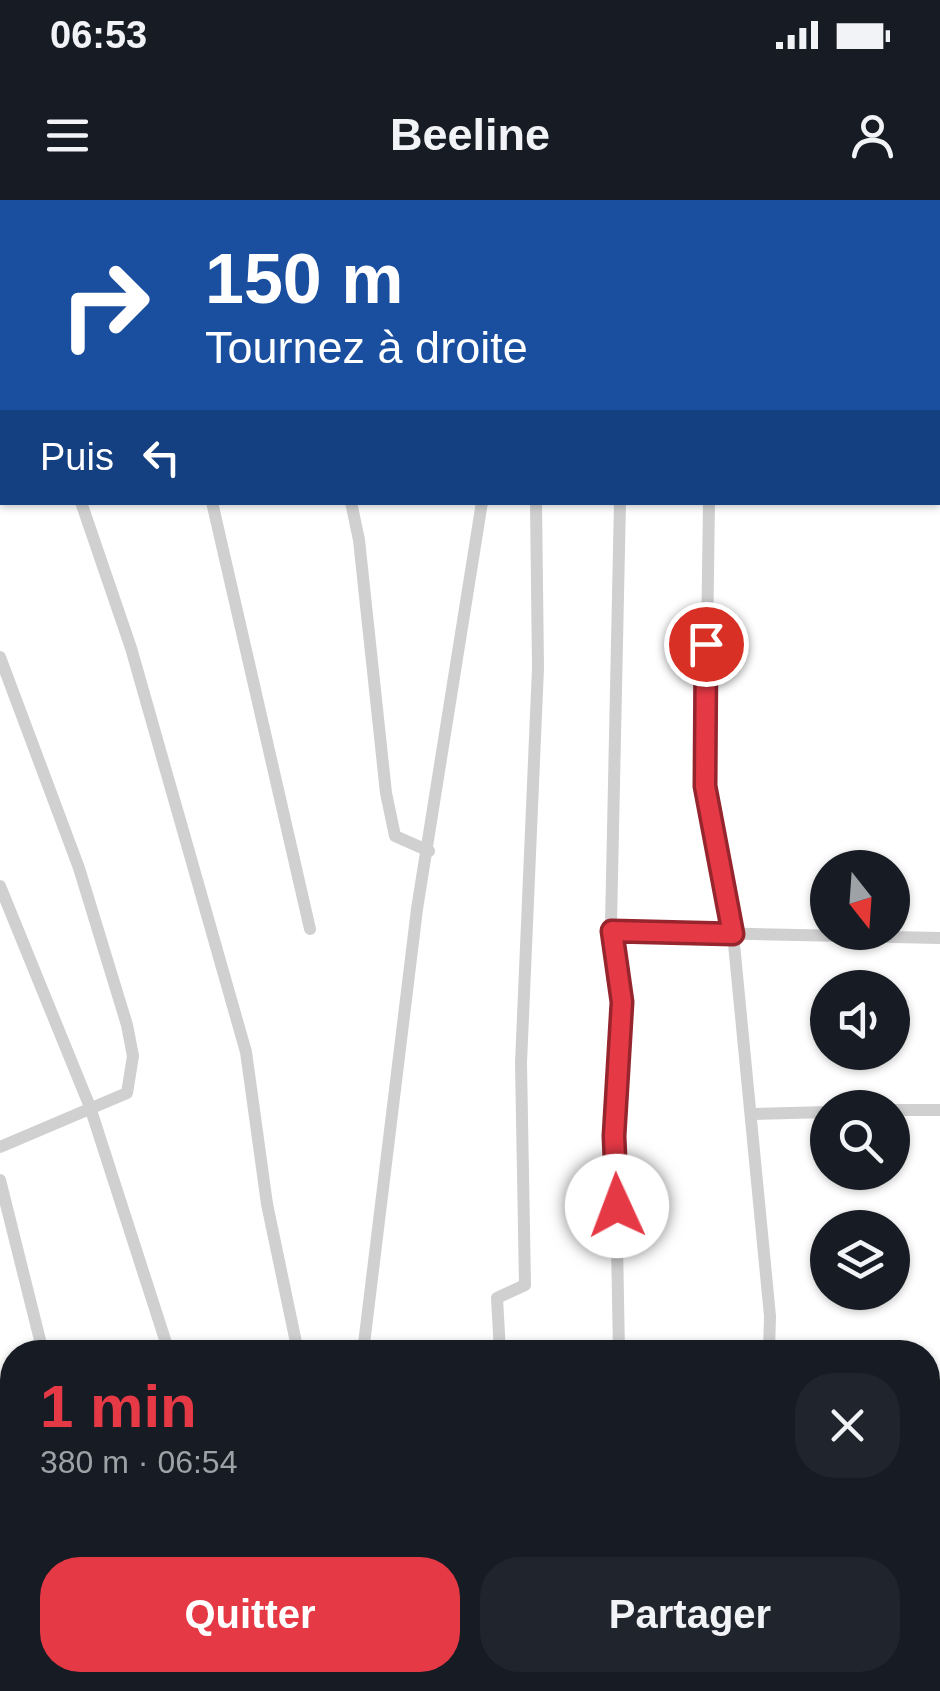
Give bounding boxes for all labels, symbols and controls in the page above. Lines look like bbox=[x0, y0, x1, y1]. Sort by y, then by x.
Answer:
text: 06:53 bbox=[50, 14, 147, 56]
icon: menu bbox=[40, 108, 95, 163]
icon: person bbox=[845, 108, 900, 163]
text: Beeline bbox=[390, 109, 550, 160]
icon: right bbox=[40, 240, 170, 370]
text: 150 m bbox=[205, 240, 403, 318]
text: Tournez à droite bbox=[205, 322, 528, 373]
icon: left bbox=[134, 430, 189, 485]
text: Puis bbox=[40, 436, 114, 478]
pin bbox=[664, 602, 749, 687]
icon: arrive bbox=[679, 617, 734, 672]
north arrow bbox=[810, 850, 910, 950]
map controls bbox=[810, 850, 910, 1310]
button: sound bbox=[810, 970, 910, 1070]
button: search bbox=[810, 1090, 910, 1190]
position arrow bbox=[565, 1154, 669, 1258]
button: layers bbox=[810, 1210, 910, 1310]
text: 1 min bbox=[40, 1373, 197, 1440]
button: close bbox=[795, 1373, 900, 1478]
text: 380 m · 06:54 bbox=[40, 1444, 237, 1480]
button: Quitter bbox=[40, 1557, 460, 1672]
button: Partager bbox=[480, 1557, 900, 1672]

